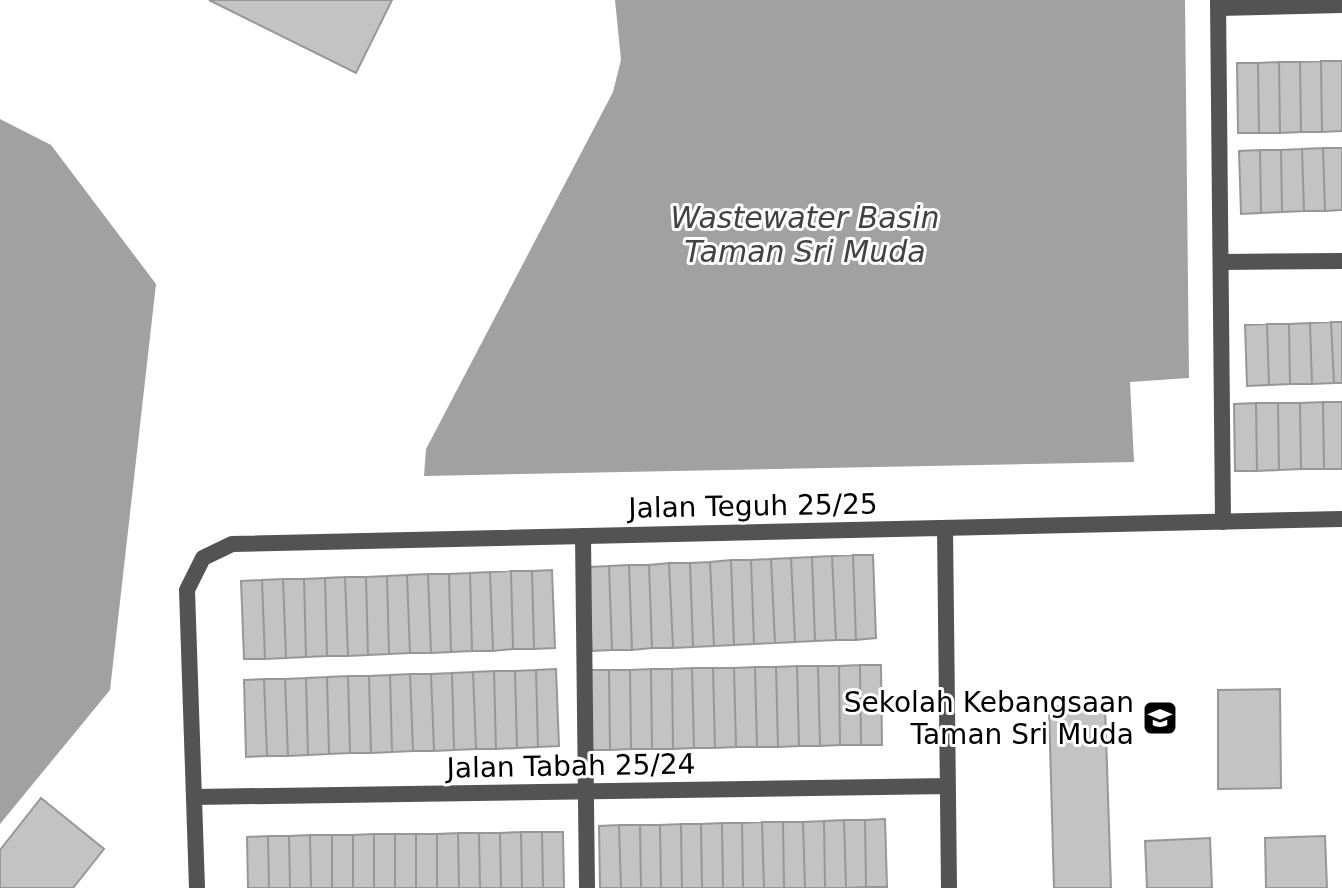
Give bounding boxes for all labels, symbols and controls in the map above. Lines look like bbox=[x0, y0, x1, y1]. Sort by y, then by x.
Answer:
water label: Wastewater Basin Taman Sri Muda bbox=[670, 200, 940, 269]
street label: Jalan Teguh 25/25 bbox=[626, 487, 878, 525]
place label: Sekolah Kebangsaan Taman Sri Muda bbox=[844, 686, 1134, 751]
school or university icon: Sekolah Kebangsaan Taman Sri Muda bbox=[1141, 699, 1179, 737]
street label: Jalan Tabah 25/24 bbox=[444, 747, 696, 785]

